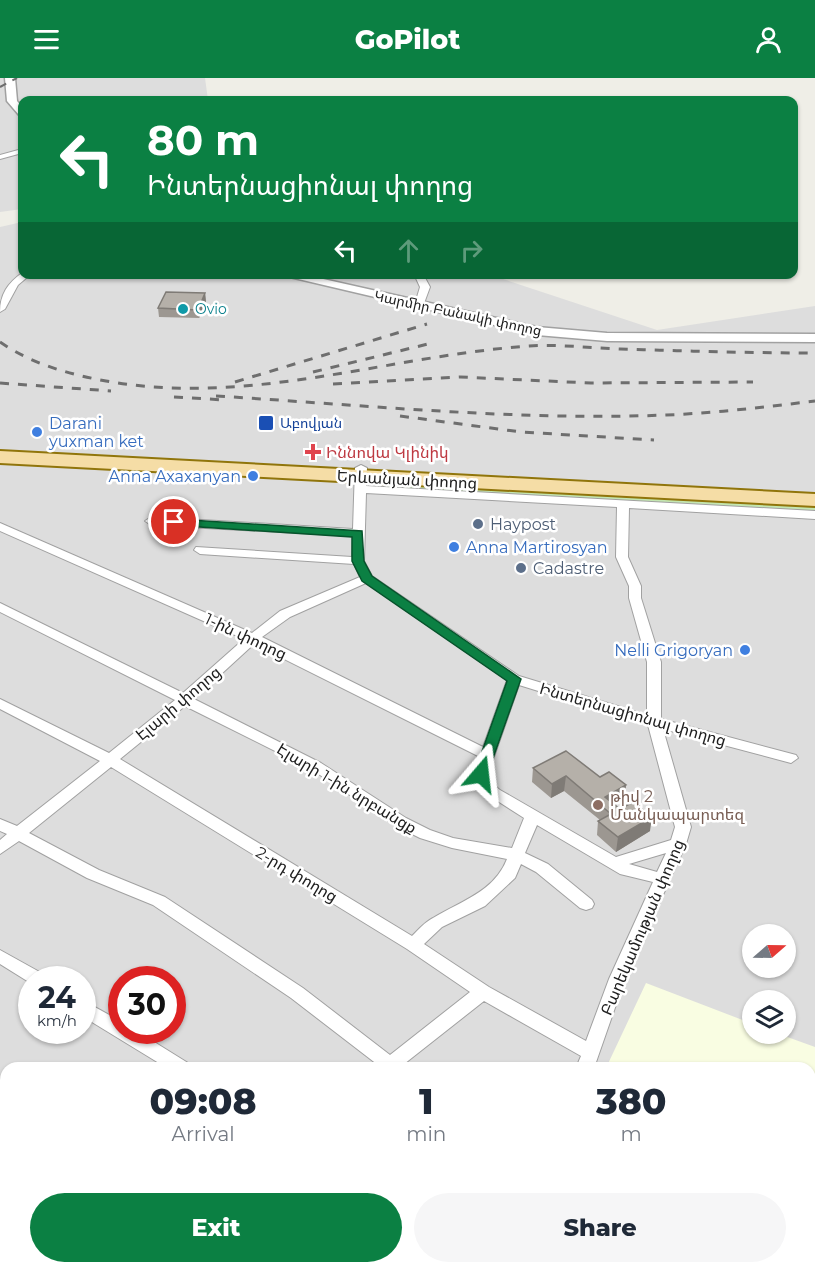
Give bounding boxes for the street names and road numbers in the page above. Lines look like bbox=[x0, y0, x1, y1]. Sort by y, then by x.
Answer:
street label: Կարմիր Բանակի փողոց bbox=[373, 286, 543, 340]
street label: Երևանյան փողոց bbox=[336, 466, 478, 493]
street label: 1-ին փողոց bbox=[202, 609, 290, 664]
street label: Էլարի փողոց bbox=[132, 662, 225, 744]
street label: Ինտերնացիոնալ փողոց bbox=[537, 679, 728, 750]
street label: Էլարի 1-ին նրբանցք bbox=[273, 739, 420, 838]
street label: Բարեկամության փողոց bbox=[597, 836, 688, 1018]
street label: 2-րդ փողոց bbox=[252, 843, 341, 906]

